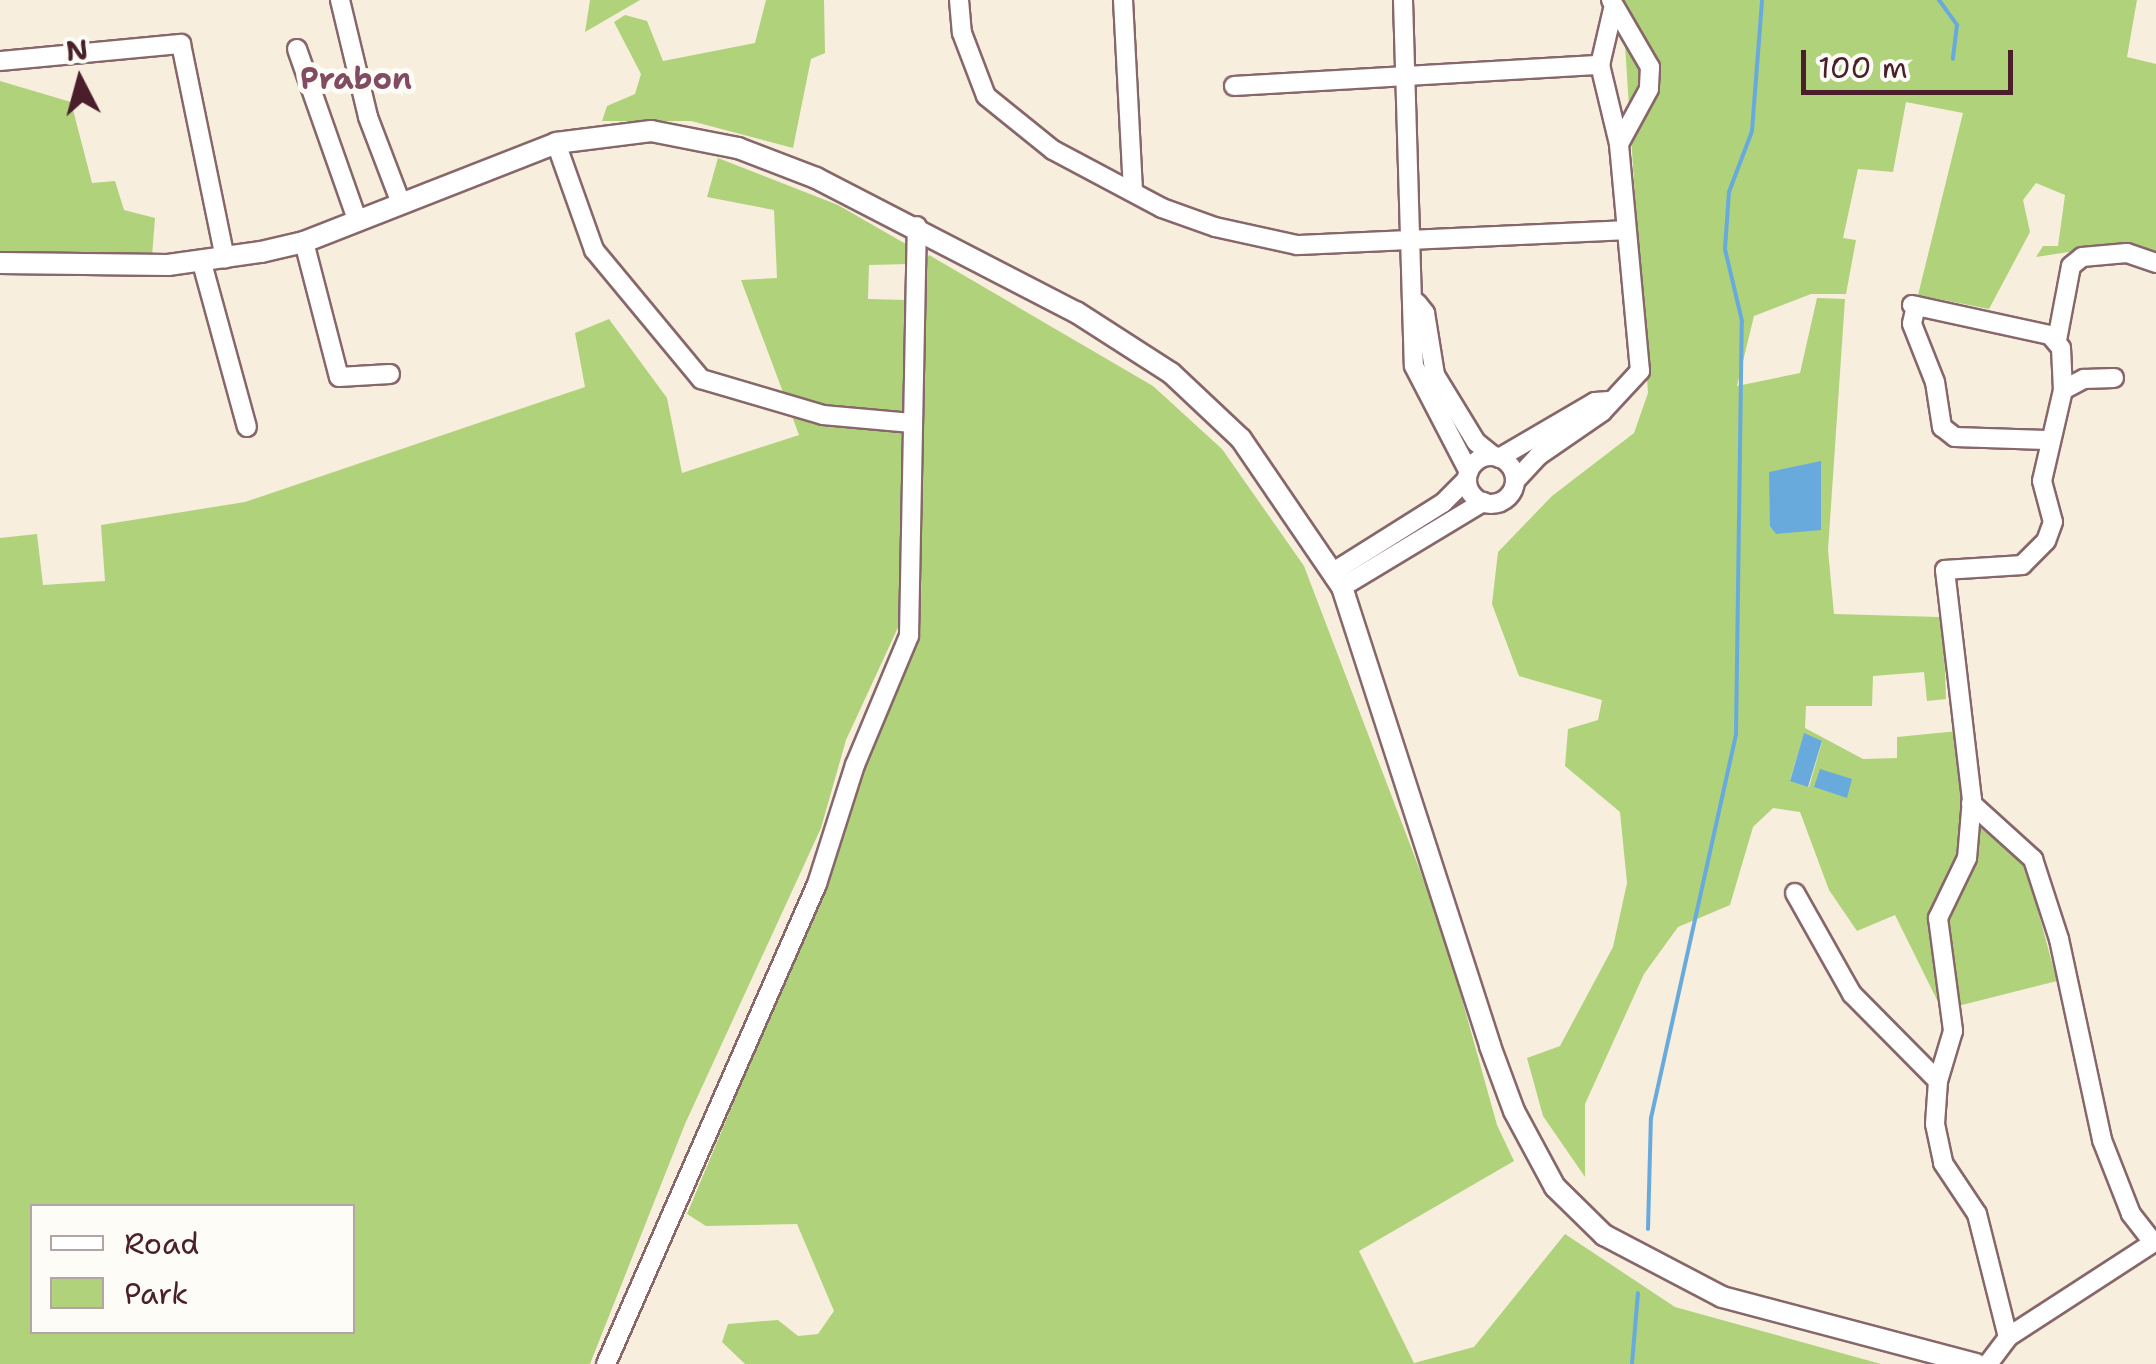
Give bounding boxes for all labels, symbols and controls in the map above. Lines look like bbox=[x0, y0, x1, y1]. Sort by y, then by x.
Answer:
north arrow bbox=[30, 30, 130, 130]
text: N bbox=[64, 30, 90, 70]
scale bar bbox=[1806, 30, 2018, 92]
text: 100 m bbox=[1818, 47, 1908, 88]
district label: Prabon bbox=[300, 61, 412, 97]
legend bbox=[30, 1204, 355, 1334]
text: Road bbox=[124, 1223, 199, 1264]
text: Park bbox=[124, 1273, 188, 1314]

